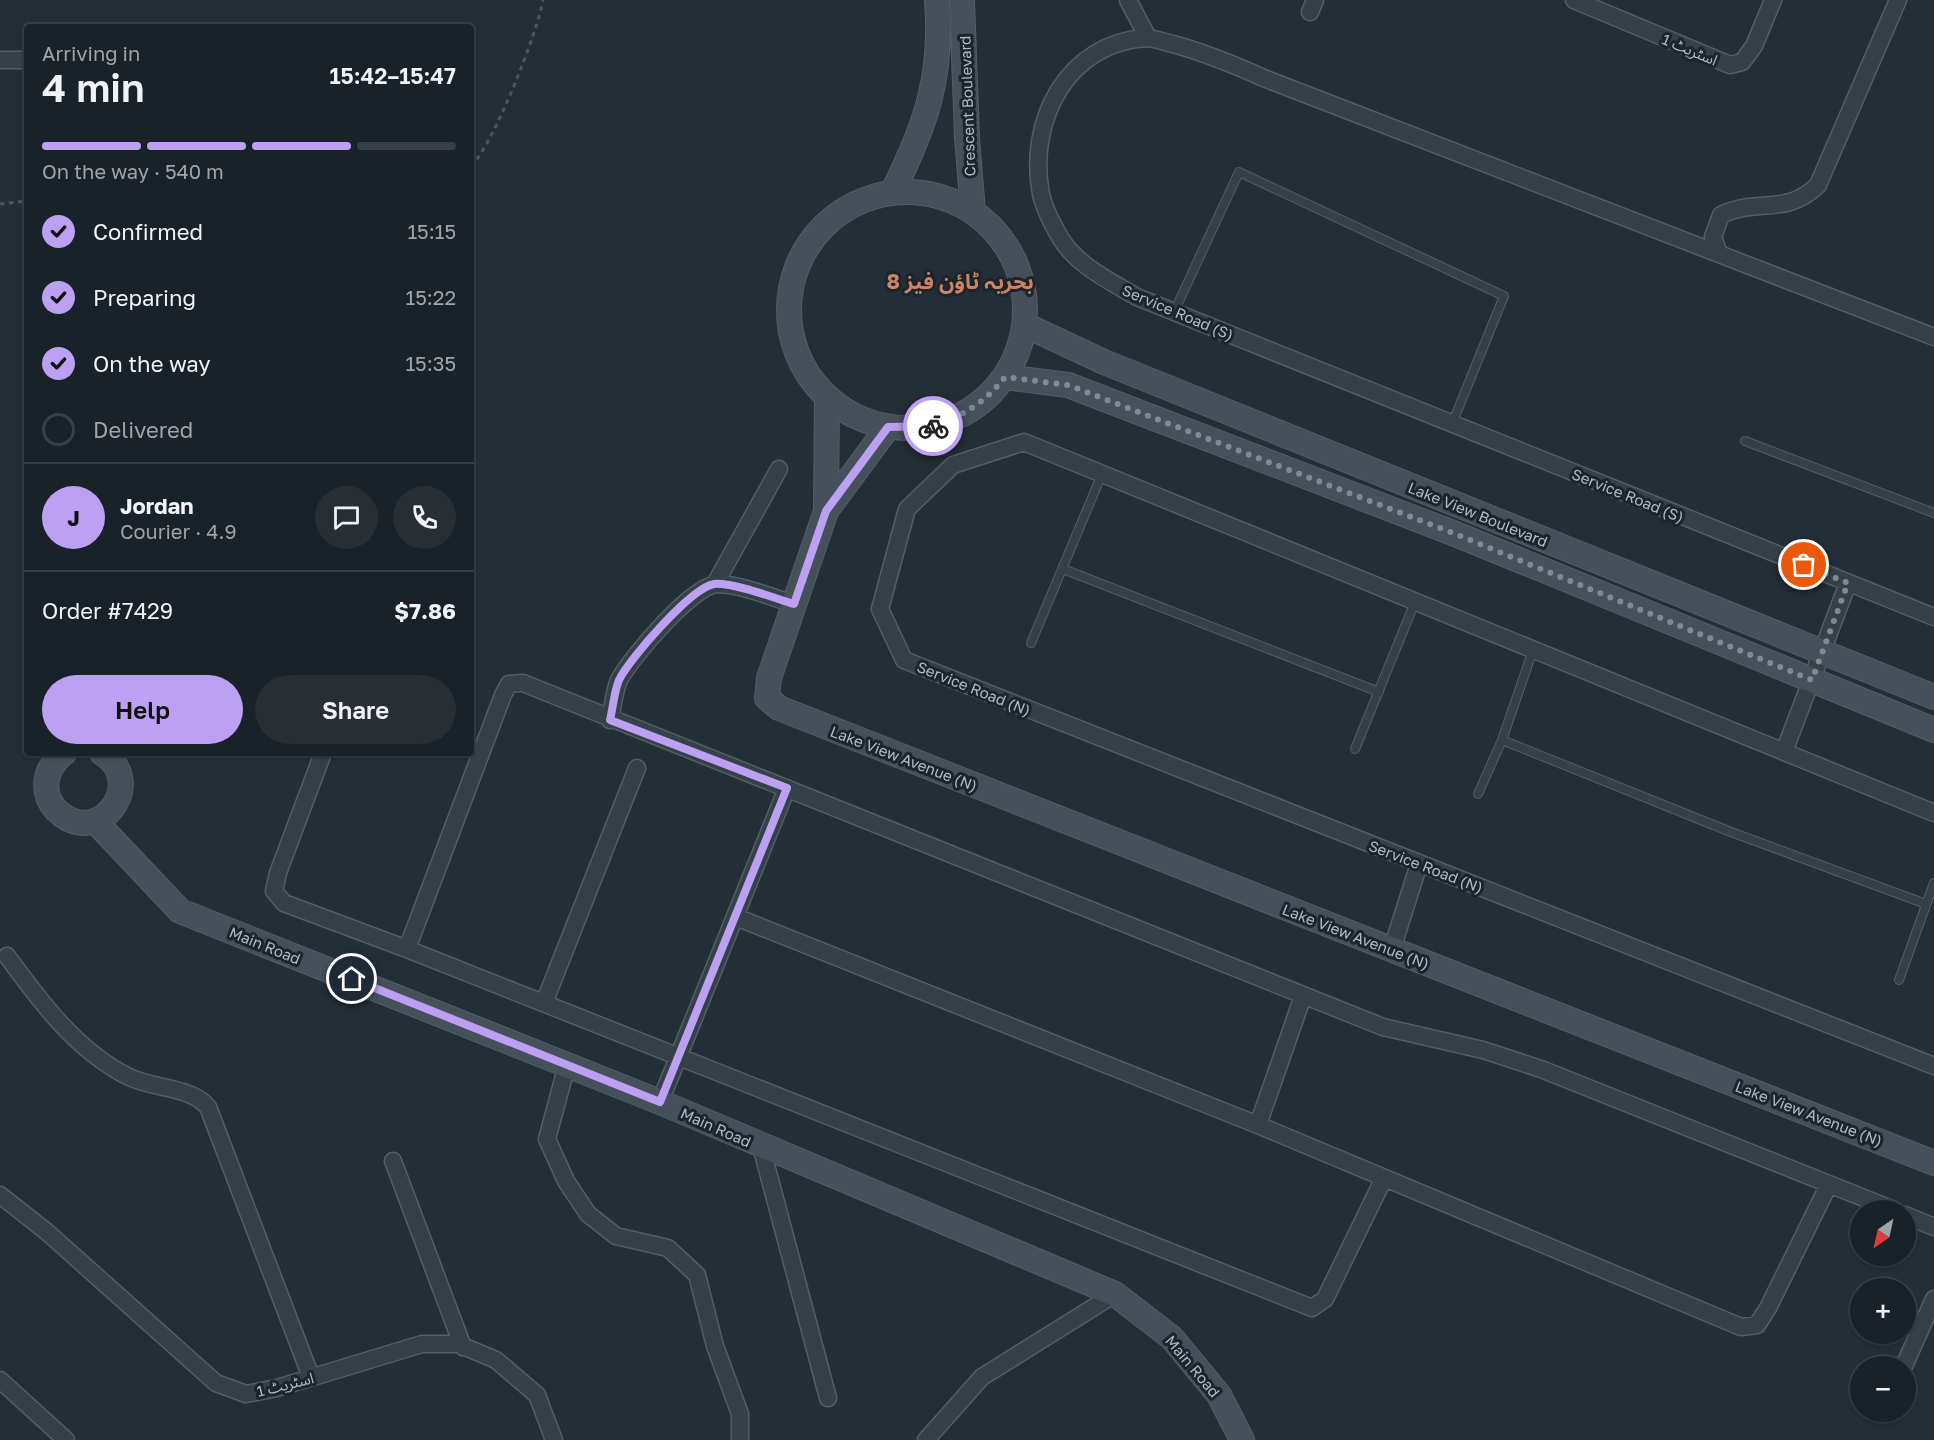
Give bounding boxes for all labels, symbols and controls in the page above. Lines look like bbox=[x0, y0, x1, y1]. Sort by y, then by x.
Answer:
street label: اسٹریٹ 1 bbox=[1659, 29, 1720, 70]
street label: Crescent Boulevard bbox=[956, 35, 978, 177]
text: Arriving in bbox=[42, 41, 140, 65]
text: 15:42–15:47 bbox=[329, 62, 456, 89]
text: 4 min bbox=[42, 64, 145, 111]
text: On the way · 540 m bbox=[42, 159, 224, 183]
icon: check bbox=[42, 215, 75, 248]
text: Confirmed bbox=[93, 218, 203, 245]
text: 15:15 bbox=[407, 219, 456, 243]
district label: بحریہ ٹاؤن فیز 8 bbox=[886, 268, 1034, 294]
street label: Service Road (S) bbox=[1120, 280, 1236, 344]
icon: check bbox=[42, 281, 75, 314]
text: Preparing bbox=[93, 284, 196, 311]
text: 15:22 bbox=[406, 285, 456, 309]
icon: check bbox=[42, 347, 75, 380]
text: On the way bbox=[93, 350, 211, 377]
text: 15:35 bbox=[405, 351, 456, 375]
courier bbox=[903, 396, 963, 456]
icon: bike bbox=[917, 410, 950, 443]
text: Delivered bbox=[93, 416, 193, 443]
street label: Service Road (S) bbox=[1569, 464, 1687, 526]
street label: Lake View Boulevard bbox=[1406, 478, 1550, 550]
button: chat bbox=[315, 486, 378, 549]
button: phone bbox=[393, 486, 456, 549]
text: Jordan bbox=[120, 492, 194, 519]
text: J bbox=[67, 504, 80, 531]
text: Courier · 4.9 bbox=[120, 519, 237, 543]
pin bbox=[1778, 539, 1829, 590]
icon: bag bbox=[1787, 548, 1820, 581]
text: Order #7429 bbox=[42, 597, 173, 624]
text: $7.86 bbox=[394, 597, 456, 624]
street label: Service Road (N) bbox=[915, 657, 1033, 719]
button: Help bbox=[42, 675, 243, 744]
button: Share bbox=[255, 675, 456, 744]
street label: Lake View Avenue (N) bbox=[828, 722, 980, 794]
street label: Service Road (N) bbox=[1366, 836, 1486, 896]
street label: Lake View Avenue (N) bbox=[1280, 900, 1432, 972]
street label: Main Road bbox=[227, 923, 303, 967]
pin bbox=[326, 953, 377, 1004]
icon: home bbox=[335, 962, 368, 995]
street label: Lake View Avenue (N) bbox=[1733, 1077, 1885, 1149]
street label: Main Road bbox=[678, 1104, 754, 1150]
north arrow bbox=[1850, 1200, 1916, 1266]
map controls bbox=[1850, 1200, 1916, 1422]
button: + bbox=[1850, 1278, 1916, 1344]
street label: Main Road bbox=[1162, 1331, 1224, 1401]
button: − bbox=[1850, 1356, 1916, 1422]
street label: اسٹریٹ 1 bbox=[255, 1368, 316, 1401]

